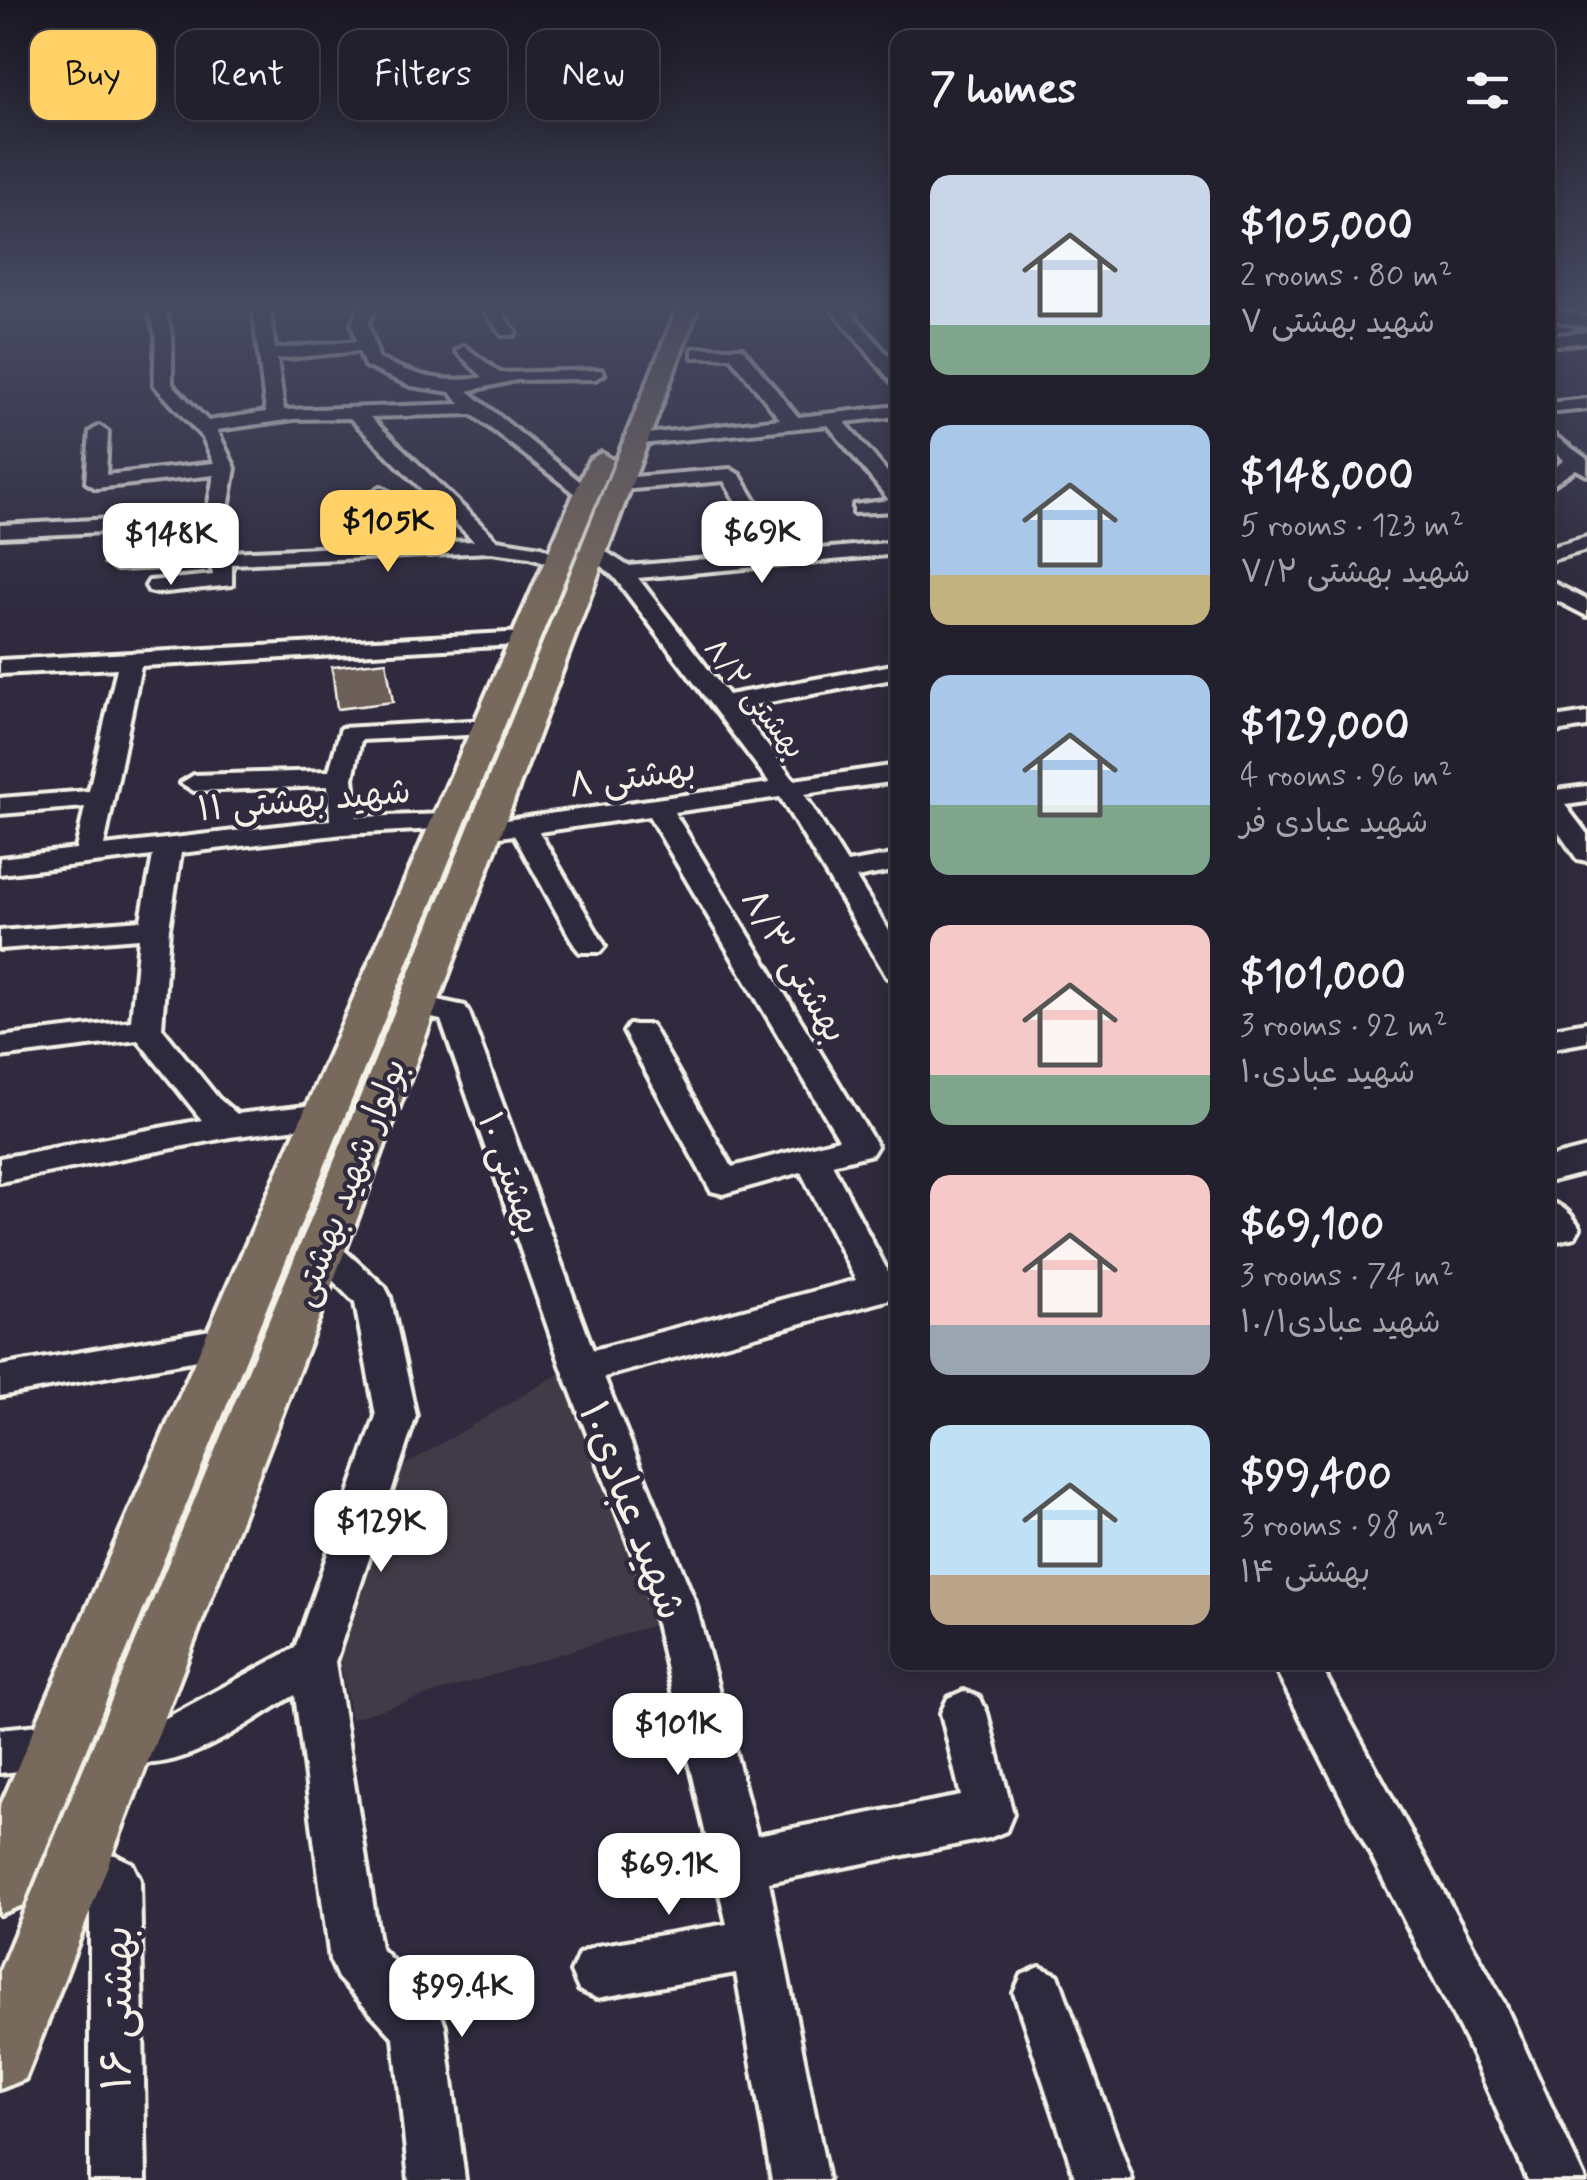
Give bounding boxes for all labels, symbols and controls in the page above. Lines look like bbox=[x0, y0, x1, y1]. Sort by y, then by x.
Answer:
chip: Buy bbox=[30, 30, 156, 120]
chip: Rent bbox=[176, 30, 319, 120]
chip: Filters bbox=[339, 30, 507, 120]
chip: New bbox=[527, 30, 659, 120]
text: 7 homes bbox=[930, 63, 1077, 118]
icon: filters bbox=[1460, 63, 1515, 118]
text: $105,000 bbox=[1240, 200, 1413, 255]
icon: home bbox=[1010, 215, 1130, 335]
text: 2 rooms · 80 m² bbox=[1240, 255, 1453, 297]
text: شهید بهشتی ۷ bbox=[1240, 302, 1435, 344]
text: $148,000 bbox=[1240, 450, 1414, 505]
icon: home bbox=[1010, 465, 1130, 585]
pin: $105K bbox=[318, 490, 458, 575]
text: $105K bbox=[342, 501, 434, 543]
pin: $69K bbox=[703, 501, 821, 586]
pin: $148K bbox=[101, 503, 241, 588]
text: 5 rooms · 123 m² bbox=[1240, 505, 1464, 547]
text: $69K bbox=[724, 512, 800, 554]
text: $148K bbox=[125, 514, 217, 556]
text: شهید بهشتی ۷/۲ bbox=[1240, 552, 1471, 594]
street label: بهشتی ۸/۲ bbox=[694, 631, 813, 767]
text: $129,000 bbox=[1240, 700, 1410, 755]
icon: home bbox=[1010, 715, 1130, 835]
street label: ۸ بهشتی bbox=[566, 746, 699, 810]
text: 4 rooms · 96 m² bbox=[1240, 755, 1453, 797]
street label: شهید بهشتی ۱۱ bbox=[196, 769, 413, 833]
text: شهید عبادی فر bbox=[1240, 802, 1428, 844]
street label: بهشتی ۸/۳ bbox=[729, 880, 857, 1052]
text: $101,000 bbox=[1240, 950, 1406, 1005]
icon: home bbox=[1010, 965, 1130, 1085]
text: 3 rooms · 92 m² bbox=[1240, 1005, 1448, 1047]
street label: بولوار شهید بهشتی bbox=[281, 1052, 418, 1313]
text: شهید عبادی۱۰ bbox=[1240, 1052, 1415, 1094]
street label: بهشتی ۱۰ bbox=[466, 1106, 553, 1242]
text: $69,100 bbox=[1240, 1200, 1384, 1255]
icon: home bbox=[1010, 1215, 1130, 1335]
text: 3 rooms · 74 m² bbox=[1240, 1255, 1454, 1297]
text: شهید عبادی۱۰/۱ bbox=[1240, 1302, 1441, 1344]
street label: شهید عبادی۱۰ bbox=[564, 1394, 698, 1628]
text: $99,400 bbox=[1240, 1450, 1392, 1505]
icon: home bbox=[1010, 1465, 1130, 1585]
pin: $129K bbox=[311, 1490, 451, 1575]
text: $129K bbox=[336, 1501, 426, 1543]
text: 3 rooms · 98 m² bbox=[1240, 1505, 1448, 1547]
text: بهشتی ۱۴ bbox=[1240, 1552, 1370, 1594]
pin: $101K bbox=[608, 1693, 748, 1778]
text: $101K bbox=[635, 1704, 721, 1746]
pin: $69.1K bbox=[588, 1833, 750, 1918]
text: $69.1K bbox=[620, 1844, 718, 1886]
street label: بهشتی ۱۶ bbox=[92, 1926, 147, 2090]
pin: $99.4K bbox=[381, 1955, 543, 2040]
text: $99.4K bbox=[411, 1966, 513, 2008]

